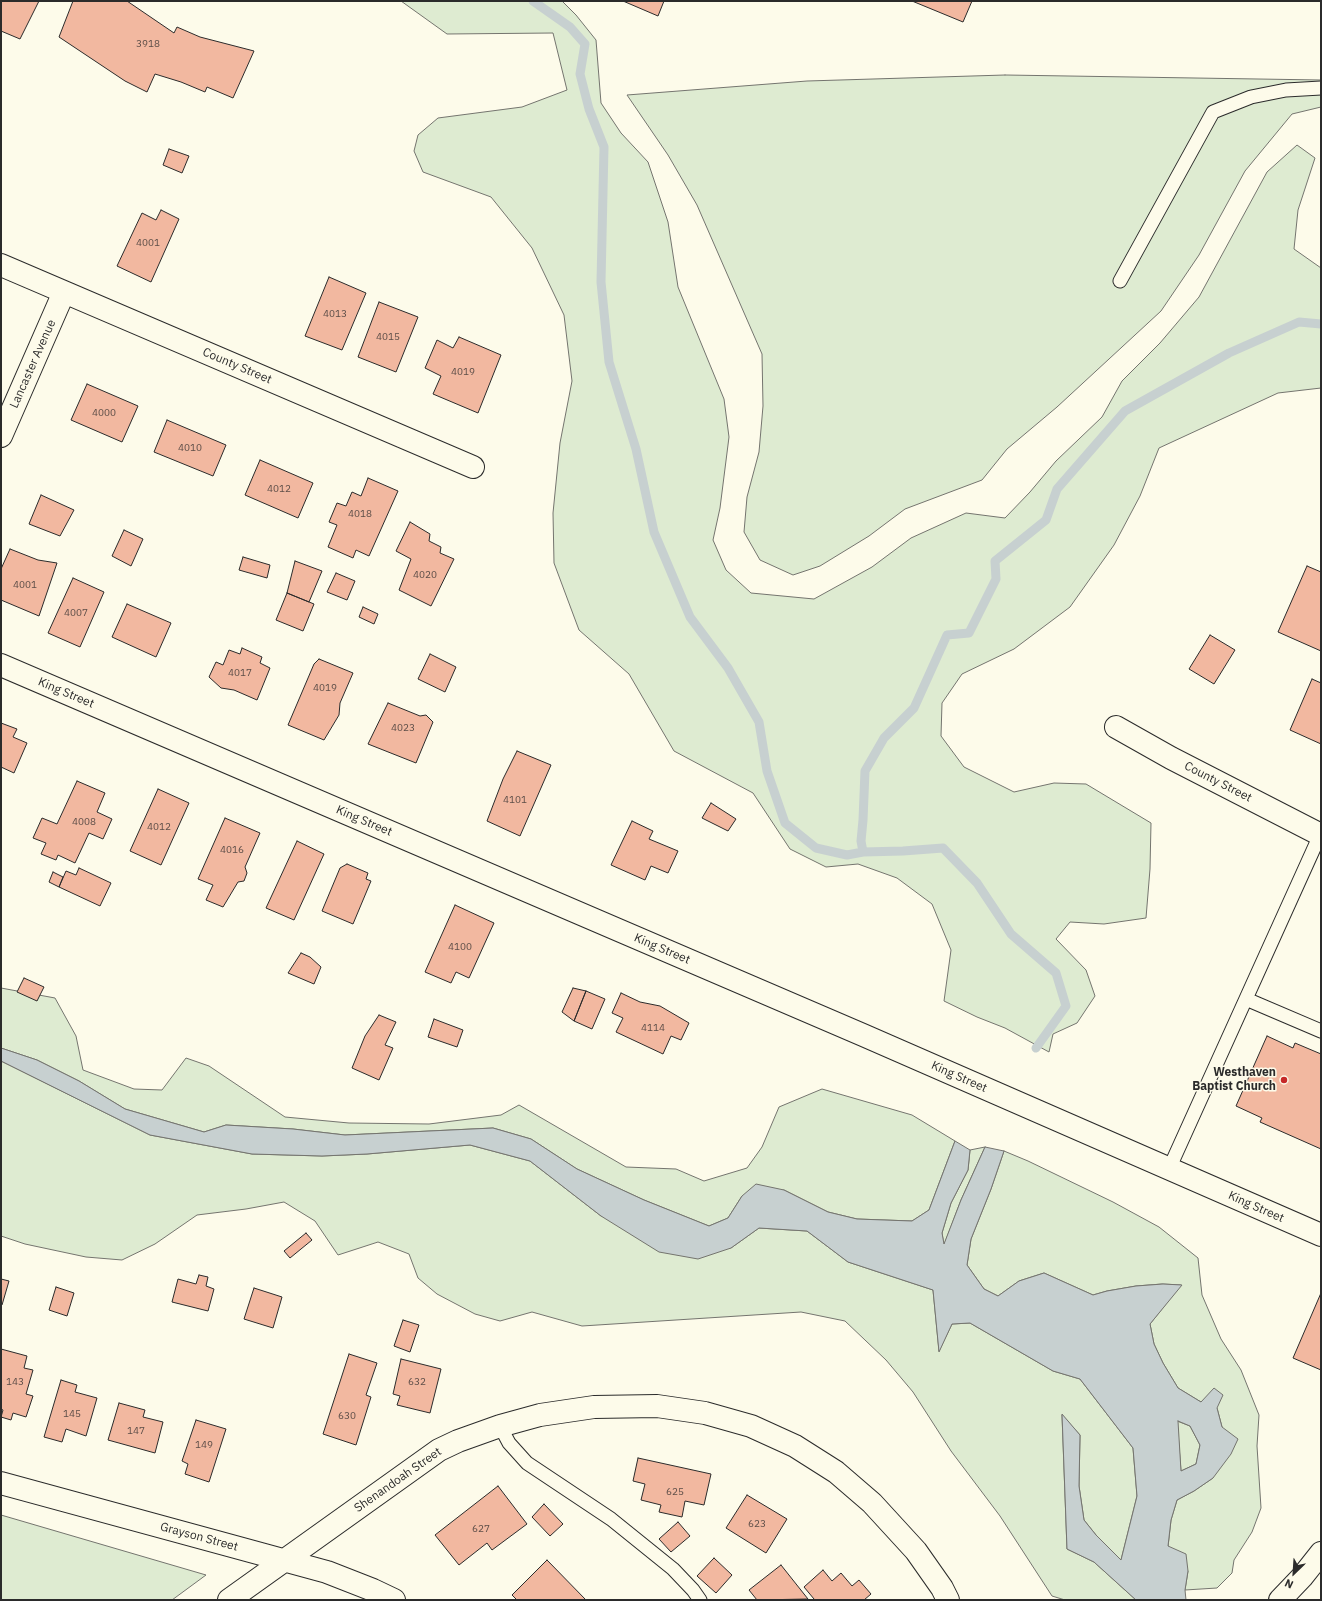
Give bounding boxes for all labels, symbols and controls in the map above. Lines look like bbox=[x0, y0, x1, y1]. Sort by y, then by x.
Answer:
house number: 3918 bbox=[136, 38, 160, 50]
house number: 4001 bbox=[136, 237, 160, 249]
house number: 4013 bbox=[323, 308, 347, 320]
street label: Lancaster Avenue bbox=[7, 317, 59, 411]
house number: 4015 bbox=[376, 331, 400, 343]
street label: County Street bbox=[200, 345, 274, 387]
house number: 4019 bbox=[451, 366, 475, 378]
house number: 4000 bbox=[92, 407, 116, 419]
house number: 4010 bbox=[178, 442, 202, 454]
house number: 4012 bbox=[267, 483, 291, 495]
house number: 4018 bbox=[348, 508, 372, 520]
house number: 4020 bbox=[413, 569, 437, 581]
house number: 4001 bbox=[13, 579, 37, 591]
house number: 4007 bbox=[64, 607, 88, 619]
house number: 4017 bbox=[228, 667, 252, 679]
street label: King Street bbox=[36, 675, 96, 711]
house number: 4019 bbox=[313, 682, 337, 694]
house number: 4023 bbox=[391, 722, 415, 734]
street label: County Street bbox=[1182, 759, 1254, 805]
house number: 4101 bbox=[503, 794, 527, 806]
street label: King Street bbox=[334, 803, 394, 839]
house number: 4008 bbox=[72, 816, 96, 828]
house number: 4012 bbox=[147, 821, 171, 833]
house number: 4016 bbox=[220, 844, 244, 856]
street label: King Street bbox=[632, 931, 692, 967]
house number: 4100 bbox=[448, 941, 472, 953]
house number: 4114 bbox=[641, 1022, 665, 1034]
street label: King Street bbox=[929, 1058, 989, 1096]
place label: Westhaven Baptist Church bbox=[1192, 1066, 1276, 1094]
marker: Westhaven Baptist Church bbox=[1279, 1075, 1289, 1085]
street label: King Street bbox=[1226, 1188, 1286, 1226]
house number: 143 bbox=[6, 1376, 24, 1388]
house number: 632 bbox=[408, 1376, 426, 1388]
house number: 145 bbox=[63, 1408, 81, 1420]
house number: 630 bbox=[338, 1410, 356, 1422]
house number: 147 bbox=[127, 1425, 145, 1437]
house number: 149 bbox=[195, 1439, 213, 1451]
street label: Shenandoah Street bbox=[352, 1445, 444, 1515]
house number: 625 bbox=[666, 1486, 684, 1498]
house number: 623 bbox=[748, 1518, 766, 1530]
street label: Grayson Street bbox=[158, 1520, 240, 1554]
house number: 627 bbox=[472, 1523, 490, 1535]
north arrow bbox=[1274, 1553, 1314, 1593]
text: N bbox=[1282, 1576, 1295, 1592]

